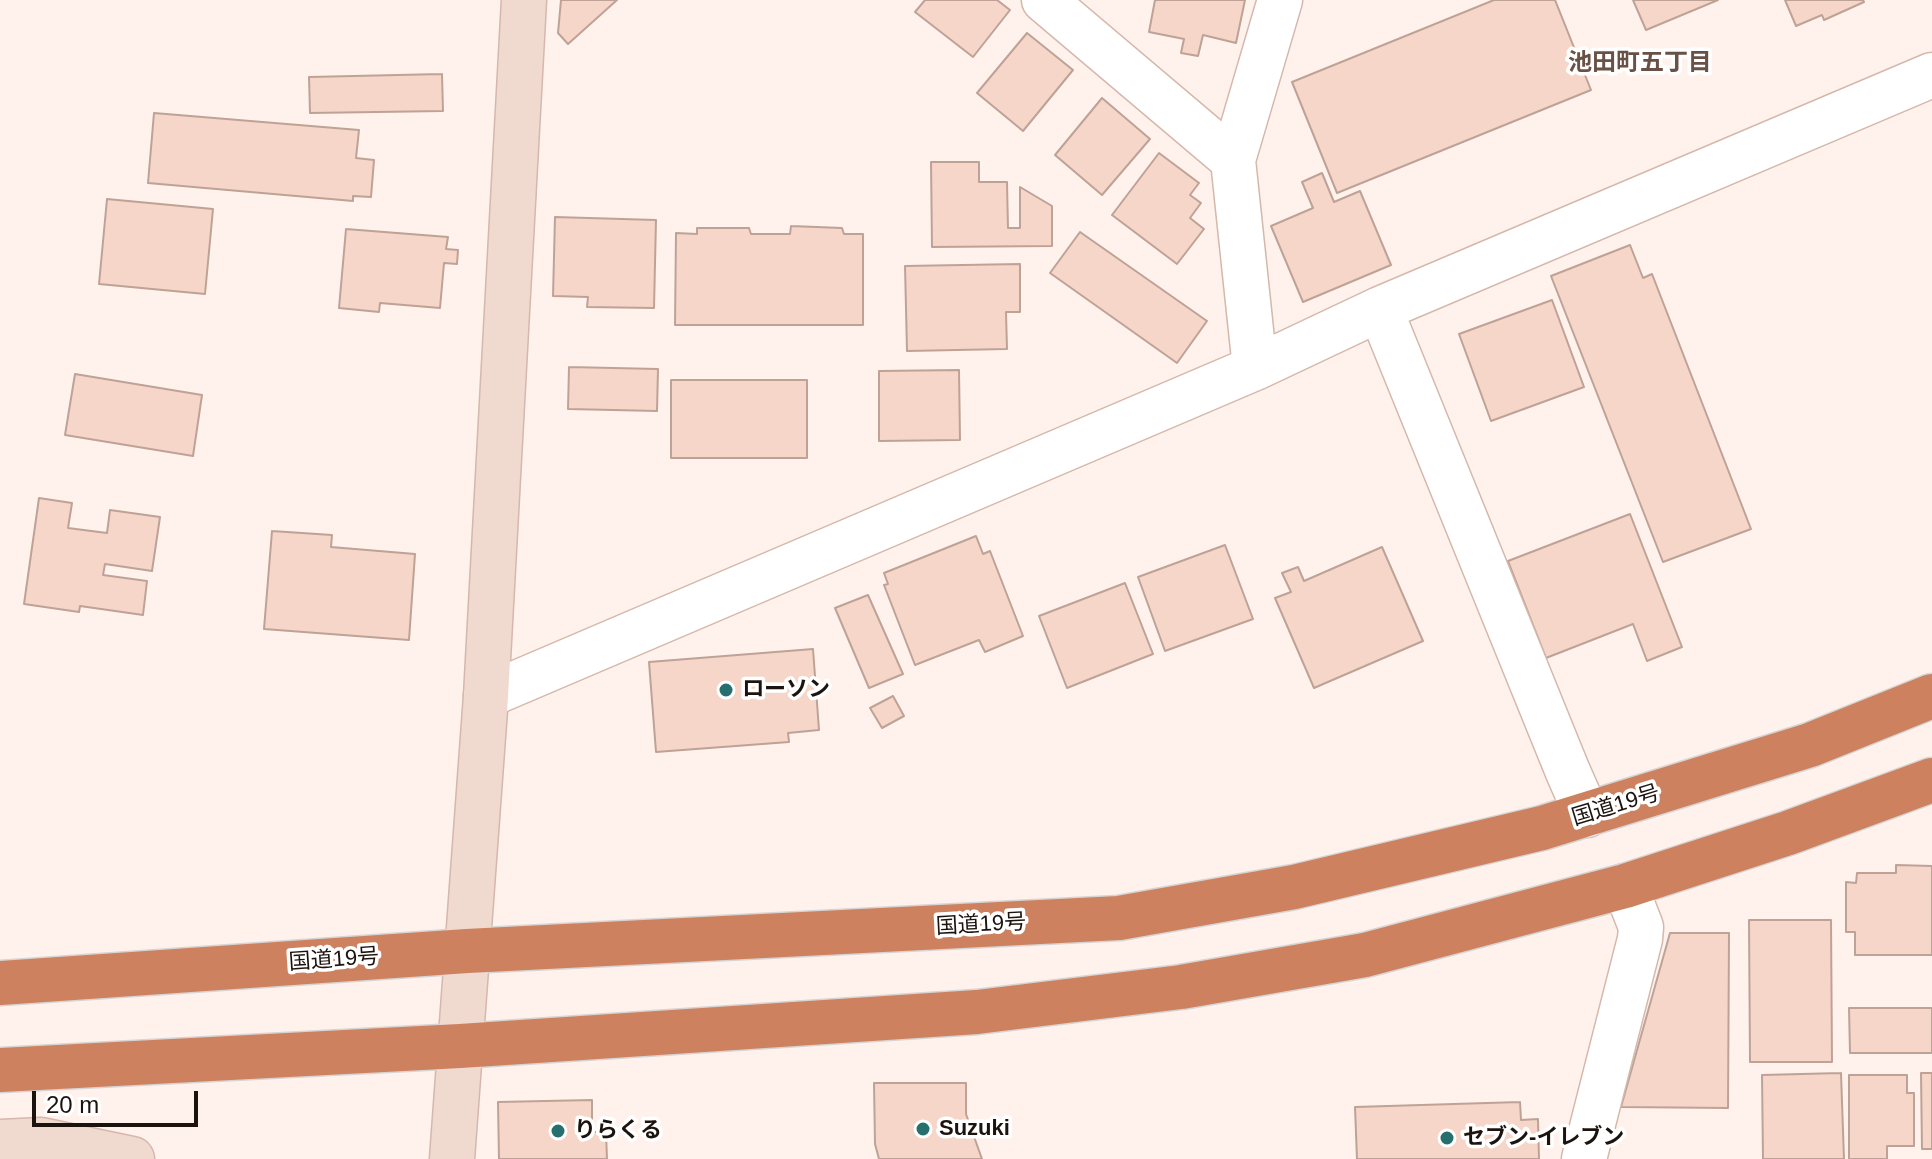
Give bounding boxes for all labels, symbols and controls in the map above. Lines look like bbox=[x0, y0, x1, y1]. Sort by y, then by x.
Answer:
district label: 池田町五丁目 bbox=[1568, 49, 1712, 77]
place label: ローソン bbox=[742, 677, 830, 703]
marker: ローソン bbox=[717, 681, 735, 699]
street label: 国道19号 bbox=[1569, 780, 1663, 832]
street label: 国道19号 bbox=[935, 909, 1027, 941]
street label: 国道19号 bbox=[288, 944, 380, 976]
scale bar bbox=[36, 1075, 202, 1125]
text: 20 m bbox=[46, 1091, 99, 1118]
place label: Suzuki bbox=[939, 1116, 1010, 1142]
place label: りらくる bbox=[574, 1118, 662, 1144]
marker: Suzuki bbox=[914, 1120, 932, 1138]
marker: りらくる bbox=[549, 1122, 567, 1140]
place label: セブン-イレブン bbox=[1463, 1125, 1624, 1151]
marker: セブン-イレブン bbox=[1438, 1129, 1456, 1147]

